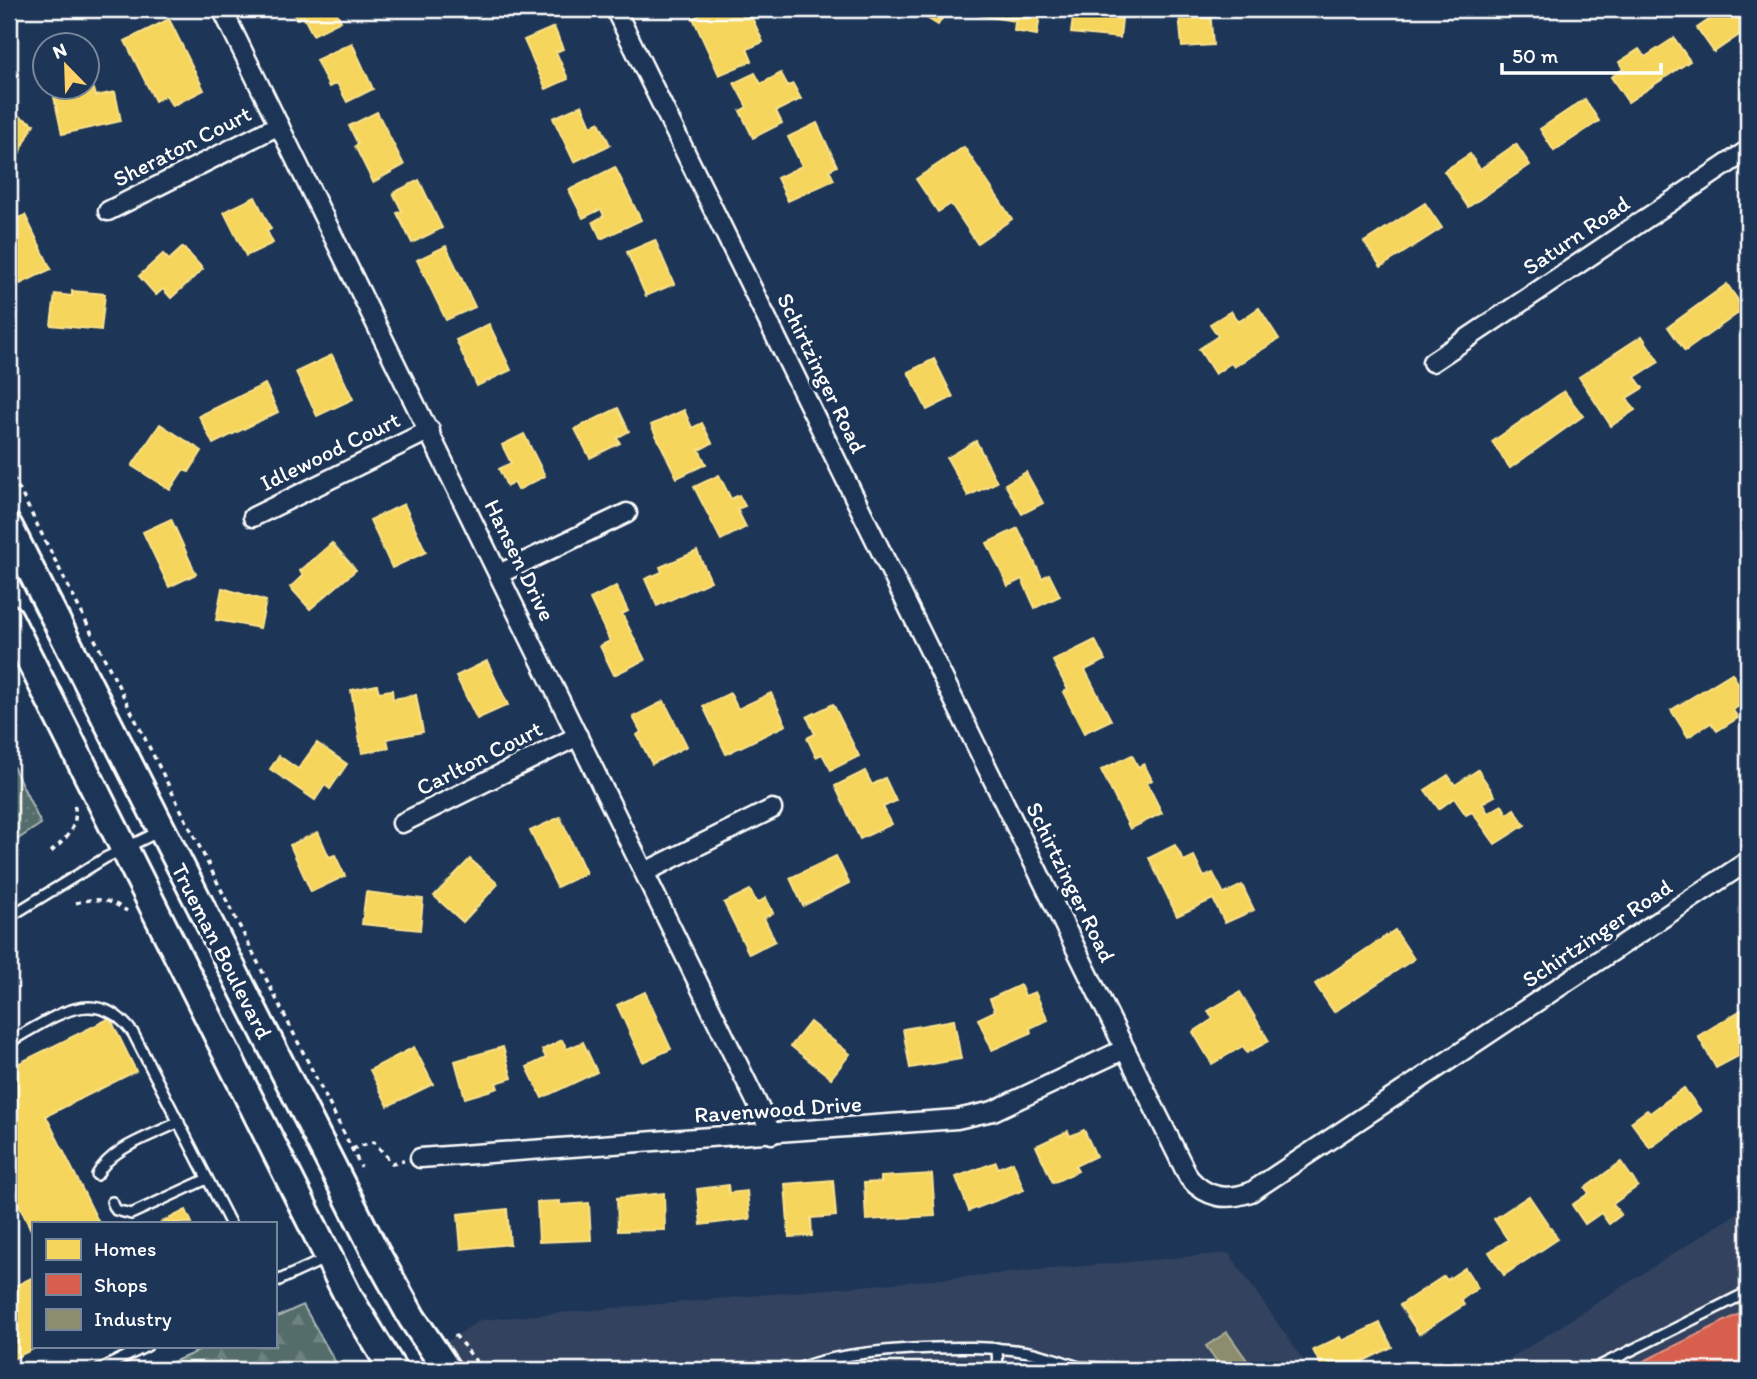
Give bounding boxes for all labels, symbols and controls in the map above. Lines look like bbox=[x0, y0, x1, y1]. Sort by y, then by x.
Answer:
north arrow bbox=[32, 32, 102, 102]
scale bar bbox=[1502, 32, 1661, 76]
text: N bbox=[49, 38, 70, 64]
text: 50 m bbox=[1512, 43, 1559, 68]
street label: Sheraton Court bbox=[108, 99, 256, 193]
street label: Saturn Road bbox=[1517, 189, 1635, 281]
street label: Schirtzinger Road bbox=[771, 288, 873, 458]
street label: Idlewood Court bbox=[256, 405, 405, 497]
street label: Hansen Drive bbox=[478, 495, 562, 625]
street label: Carlton Court bbox=[411, 714, 547, 802]
street label: Schirtzinger Road bbox=[1020, 797, 1122, 967]
street label: Trueman Boulevard bbox=[166, 858, 279, 1044]
street label: Schirtzinger Road bbox=[1517, 872, 1678, 993]
street label: Ravenwood Drive bbox=[693, 1089, 863, 1129]
legend bbox=[32, 1222, 276, 1348]
text: Homes bbox=[94, 1236, 156, 1261]
text: Shops bbox=[94, 1272, 148, 1297]
text: Industry bbox=[94, 1306, 172, 1331]

